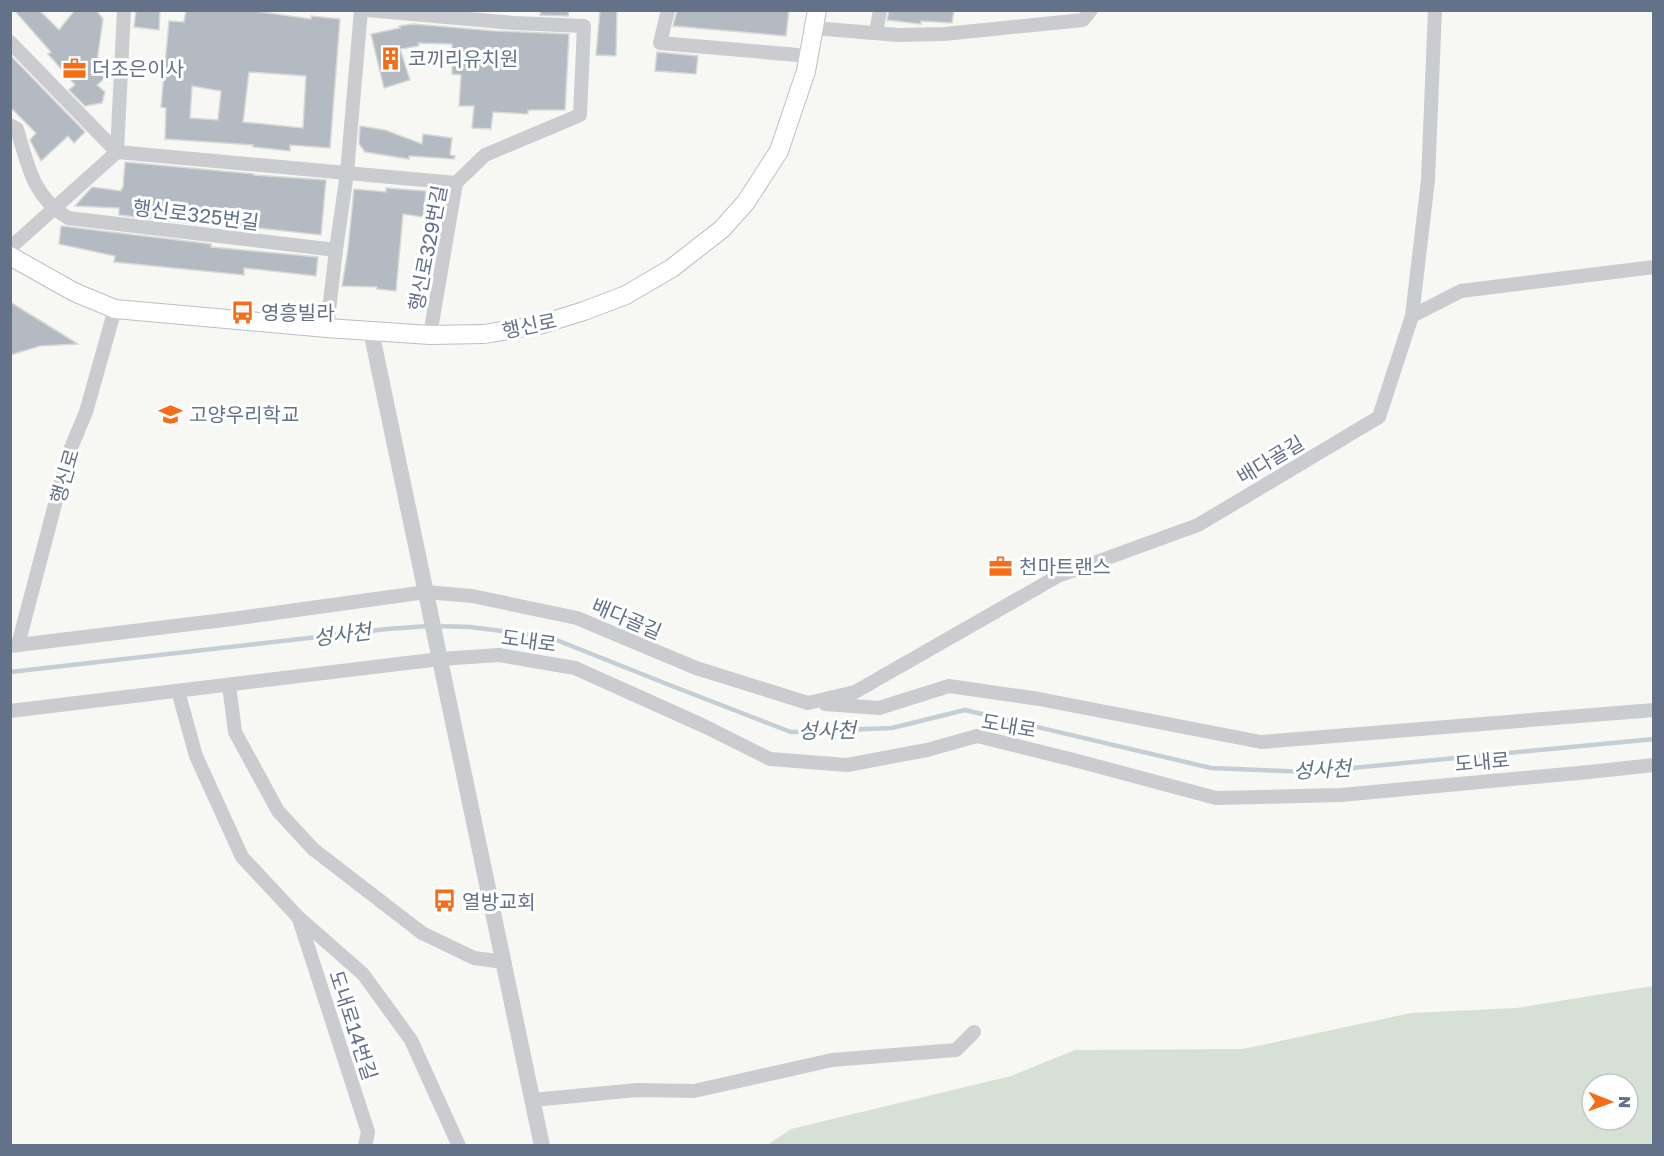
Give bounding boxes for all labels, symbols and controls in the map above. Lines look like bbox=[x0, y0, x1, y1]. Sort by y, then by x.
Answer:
building icon: 코끼리유치원 bbox=[377, 45, 403, 71]
place label: 코끼리유치원 bbox=[408, 46, 518, 70]
office icon: 더조은이사 bbox=[61, 55, 87, 81]
place label: 더조은이사 bbox=[92, 56, 184, 80]
street label: 행신로329번길 bbox=[403, 183, 451, 313]
street label: 행신로325번길 bbox=[132, 194, 260, 234]
bus stop icon: 영흥빌라 bbox=[230, 299, 256, 325]
place label: 영흥빌라 bbox=[261, 300, 335, 324]
street label: 행신로 bbox=[500, 308, 558, 342]
school or university icon: 고양우리학교 bbox=[158, 401, 184, 427]
place label: 고양우리학교 bbox=[189, 402, 299, 426]
street label: 배다골길 bbox=[1232, 430, 1308, 488]
street label: 행신로 bbox=[45, 446, 83, 506]
office icon: 천마트랜스 bbox=[988, 553, 1014, 579]
place label: 천마트랜스 bbox=[1019, 554, 1111, 578]
street label: 배다골길 bbox=[588, 593, 666, 643]
water label: 성사천 bbox=[312, 617, 375, 650]
street label: 도내로 bbox=[500, 624, 558, 656]
street label: 도내로 bbox=[980, 708, 1038, 742]
water label: 성사천 bbox=[798, 716, 859, 744]
street label: 도내로 bbox=[1453, 747, 1511, 775]
water label: 성사천 bbox=[1292, 754, 1354, 783]
bus stop icon: 열방교회 bbox=[431, 888, 457, 914]
place label: 열방교회 bbox=[462, 889, 536, 913]
street label: 도내로14번길 bbox=[325, 967, 383, 1083]
north arrow bbox=[1580, 1072, 1640, 1132]
text: N bbox=[1615, 1096, 1635, 1109]

